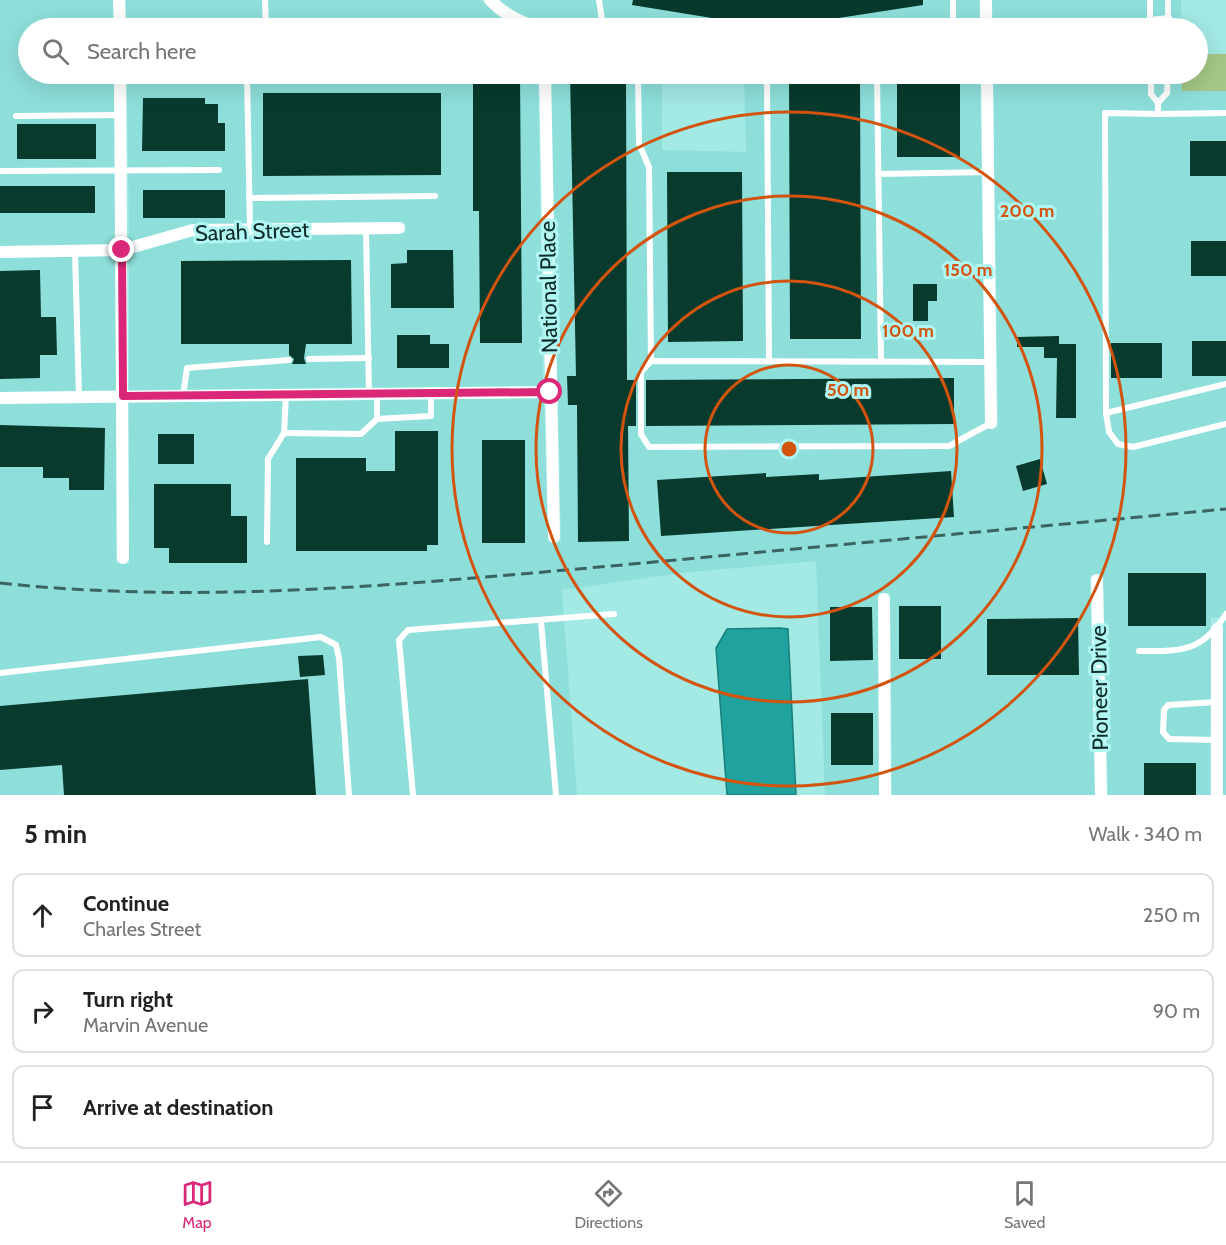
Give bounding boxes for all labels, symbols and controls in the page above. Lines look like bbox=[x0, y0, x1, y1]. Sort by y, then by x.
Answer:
search box bbox=[18, 18, 1208, 84]
icon: search bbox=[39, 35, 72, 68]
text: Search here bbox=[87, 38, 196, 65]
text: 200 m bbox=[1000, 200, 1054, 222]
street label: Sarah Street bbox=[194, 216, 310, 247]
street label: National Place bbox=[534, 221, 563, 353]
route end bbox=[108, 236, 134, 262]
text: 150 m bbox=[944, 259, 992, 281]
text: 100 m bbox=[882, 320, 934, 342]
route start bbox=[536, 378, 562, 404]
text: 50 m bbox=[827, 379, 869, 401]
centre of rings bbox=[779, 439, 799, 459]
street label: Pioneer Drive bbox=[1085, 625, 1114, 751]
text: 5 min bbox=[24, 818, 87, 850]
text: Walk · 340 m bbox=[1088, 822, 1202, 846]
text: Continue bbox=[83, 890, 169, 917]
icon: ahead bbox=[26, 899, 59, 932]
text: 250 m bbox=[1143, 903, 1200, 927]
text: Charles Street bbox=[83, 917, 201, 941]
text: Turn right bbox=[83, 986, 173, 1013]
icon: right bbox=[26, 995, 59, 1028]
text: 90 m bbox=[1153, 999, 1200, 1023]
text: Marvin Avenue bbox=[83, 1013, 208, 1037]
icon: arrive bbox=[26, 1091, 59, 1124]
text: Arrive at destination bbox=[83, 1094, 273, 1121]
tab: Map bbox=[181, 1177, 214, 1232]
tab: Directions bbox=[575, 1177, 643, 1232]
tab: Saved bbox=[1004, 1177, 1045, 1232]

